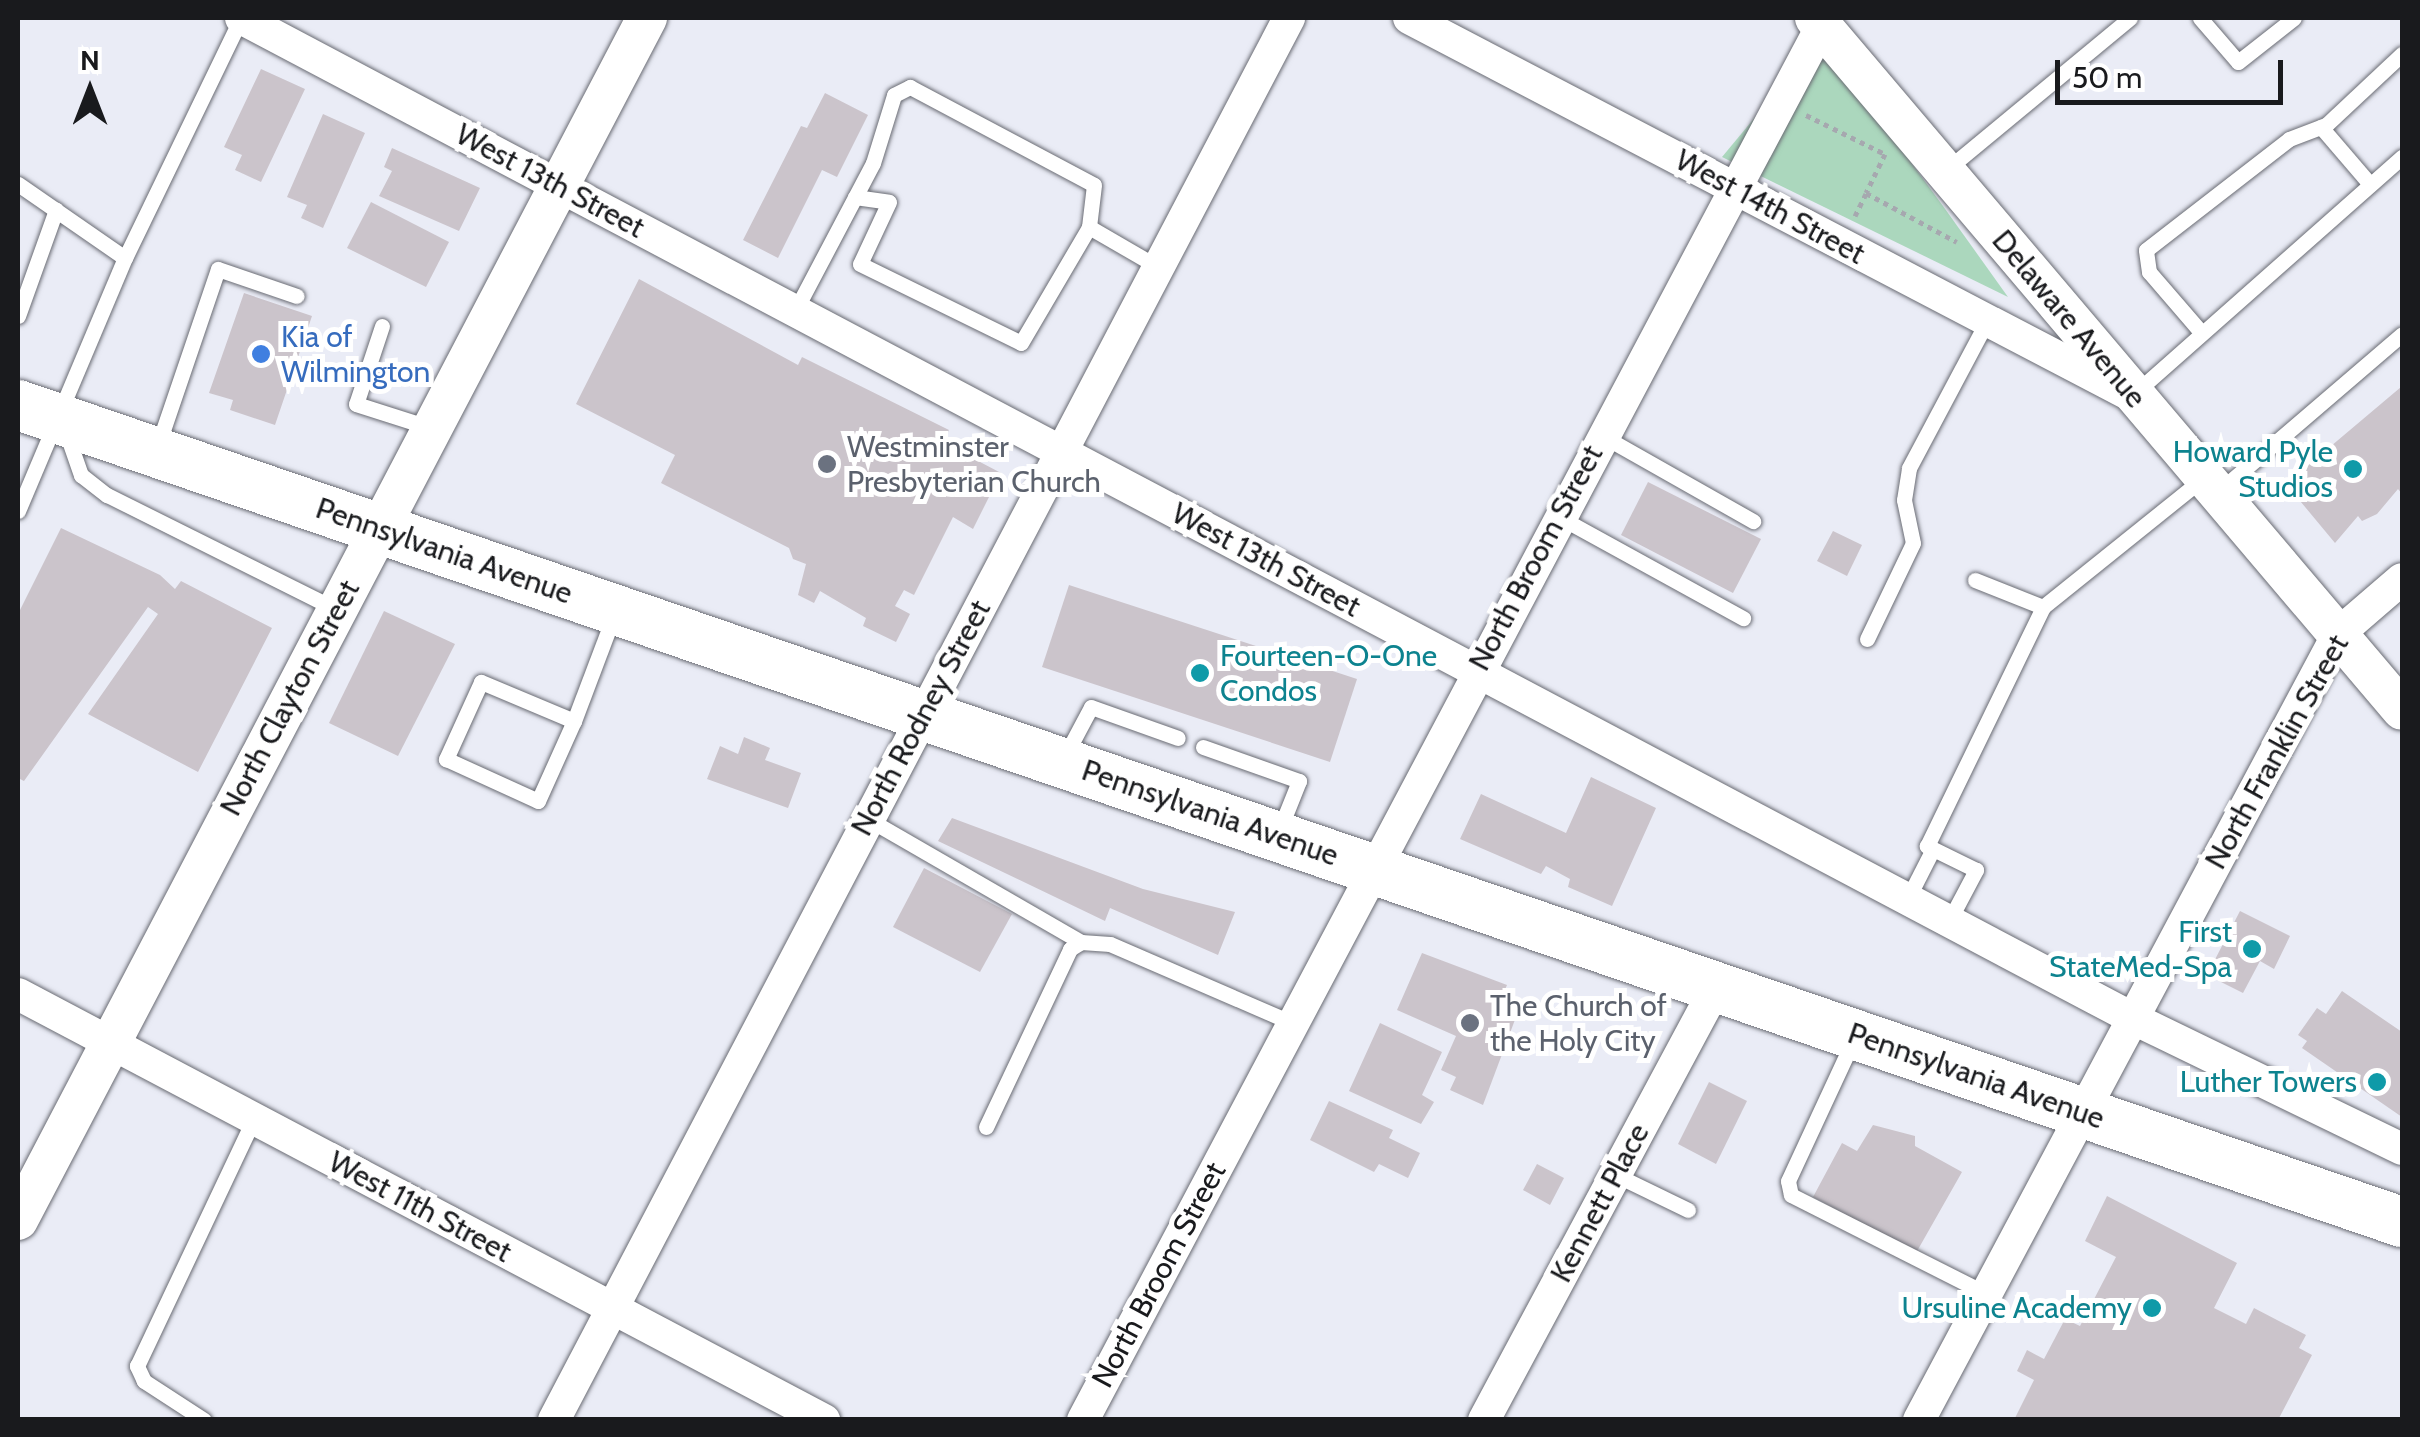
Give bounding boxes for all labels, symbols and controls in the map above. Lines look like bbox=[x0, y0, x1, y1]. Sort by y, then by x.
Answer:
north arrow bbox=[40, 40, 140, 140]
scale bar bbox=[2060, 40, 2288, 102]
text: N bbox=[80, 43, 100, 77]
text: 50 m bbox=[2072, 59, 2142, 96]
street label: West 13th Street bbox=[450, 116, 650, 246]
street label: West 14th Street bbox=[1669, 142, 1871, 272]
street label: Delaware Avenue bbox=[1984, 223, 2154, 415]
place label: Kia of Wilmington bbox=[281, 319, 430, 390]
marker: Kia of Wilmington bbox=[250, 343, 272, 365]
place label: Westminster Presbyterian Church bbox=[847, 429, 1101, 500]
place label: Howard Pyle Studios bbox=[2173, 434, 2333, 504]
street label: North Broom Street bbox=[1461, 439, 1611, 677]
marker: Westminster Presbyterian Church bbox=[816, 453, 838, 475]
marker: Howard Pyle Studios bbox=[2342, 458, 2364, 480]
street label: Pennsylvania Avenue bbox=[311, 490, 577, 612]
street label: West 13th Street bbox=[1166, 495, 1366, 625]
street label: North Clayton Street bbox=[213, 574, 367, 822]
street label: North Rodney Street bbox=[844, 594, 998, 842]
street label: North Franklin Street bbox=[2198, 629, 2356, 875]
place label: Fourteen-O-One Condos bbox=[1220, 638, 1437, 708]
marker: Fourteen-O-One Condos bbox=[1189, 662, 1211, 684]
street label: Pennsylvania Avenue bbox=[1077, 752, 1343, 874]
place label: First StateMed-Spa bbox=[2049, 914, 2232, 984]
marker: First StateMed-Spa bbox=[2241, 938, 2263, 960]
place label: The Church of the Holy City bbox=[1490, 988, 1667, 1058]
marker: The Church of the Holy City bbox=[1459, 1012, 1481, 1034]
street label: Pennsylvania Avenue bbox=[1843, 1015, 2109, 1137]
place label: Luther Towers bbox=[2180, 1064, 2357, 1100]
marker: Luther Towers bbox=[2366, 1071, 2388, 1093]
street label: Kennett Place bbox=[1543, 1118, 1657, 1288]
street label: West 11th Street bbox=[323, 1144, 517, 1270]
street label: North Broom Street bbox=[1084, 1156, 1234, 1394]
place label: Ursuline Academy bbox=[1902, 1290, 2132, 1326]
marker: Ursuline Academy bbox=[2141, 1297, 2163, 1319]

